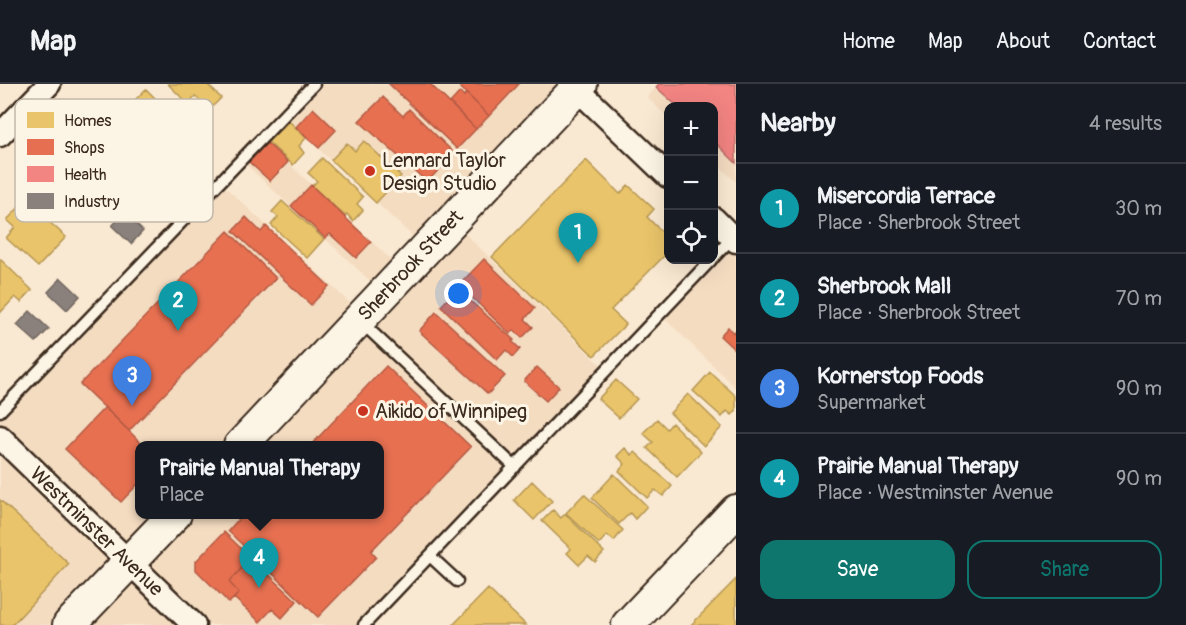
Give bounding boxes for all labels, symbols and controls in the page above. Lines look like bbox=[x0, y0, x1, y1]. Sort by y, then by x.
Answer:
text: Map bbox=[30, 24, 76, 59]
text: Home bbox=[842, 28, 895, 55]
text: Map bbox=[928, 28, 963, 55]
text: About bbox=[996, 28, 1050, 55]
text: Contact bbox=[1083, 28, 1156, 55]
legend bbox=[15, 99, 213, 222]
map controls bbox=[664, 102, 718, 264]
button: + bbox=[664, 102, 718, 156]
text: Nearby bbox=[760, 107, 836, 139]
text: Homes bbox=[64, 111, 112, 131]
text: 4 results bbox=[1089, 111, 1162, 136]
text: Shops bbox=[64, 138, 104, 158]
place label: Lennard Taylor Design Studio bbox=[382, 148, 506, 196]
button: − bbox=[664, 156, 718, 210]
marker: Lennard Taylor Design Studio bbox=[363, 164, 377, 178]
text: Health bbox=[64, 165, 107, 185]
text: Misercordia Terrace bbox=[817, 182, 995, 210]
text: Industry bbox=[64, 192, 120, 212]
text: 1 bbox=[776, 196, 783, 221]
text: 30 m bbox=[1115, 196, 1162, 221]
street label: Sherbrook Street bbox=[352, 204, 469, 326]
button: locate bbox=[664, 210, 718, 264]
text: Place · Sherbrook Street bbox=[817, 210, 1020, 235]
pin: 1 bbox=[558, 214, 598, 263]
text: Sherbrook Mall bbox=[817, 272, 951, 300]
your location bbox=[444, 279, 473, 308]
pin: 2 bbox=[158, 282, 198, 331]
text: 2 bbox=[774, 286, 785, 311]
text: 70 m bbox=[1116, 286, 1162, 311]
text: Place · Sherbrook Street bbox=[817, 300, 1020, 325]
pin: 3 bbox=[112, 356, 152, 406]
text: Kornerstop Foods bbox=[817, 362, 983, 390]
text: 3 bbox=[774, 376, 785, 401]
text: 90 m bbox=[1116, 376, 1162, 401]
text: Supermarket bbox=[817, 390, 926, 415]
place label: Aikido of Winnipeg bbox=[375, 399, 527, 424]
marker: Aikido of Winnipeg bbox=[356, 404, 370, 418]
popup bbox=[135, 441, 384, 519]
text: Prairie Manual Therapy bbox=[817, 452, 1019, 480]
text: Prairie Manual Therapy bbox=[159, 454, 360, 482]
street label: Westminster Avenue bbox=[25, 461, 169, 602]
text: 4 bbox=[774, 466, 785, 491]
text: 90 m bbox=[1116, 466, 1162, 491]
text: Place · Westminster Avenue bbox=[817, 480, 1053, 505]
text: Place bbox=[159, 482, 204, 507]
pin: 4 bbox=[240, 538, 278, 588]
button: Save bbox=[760, 540, 955, 599]
button: Share bbox=[967, 540, 1162, 599]

